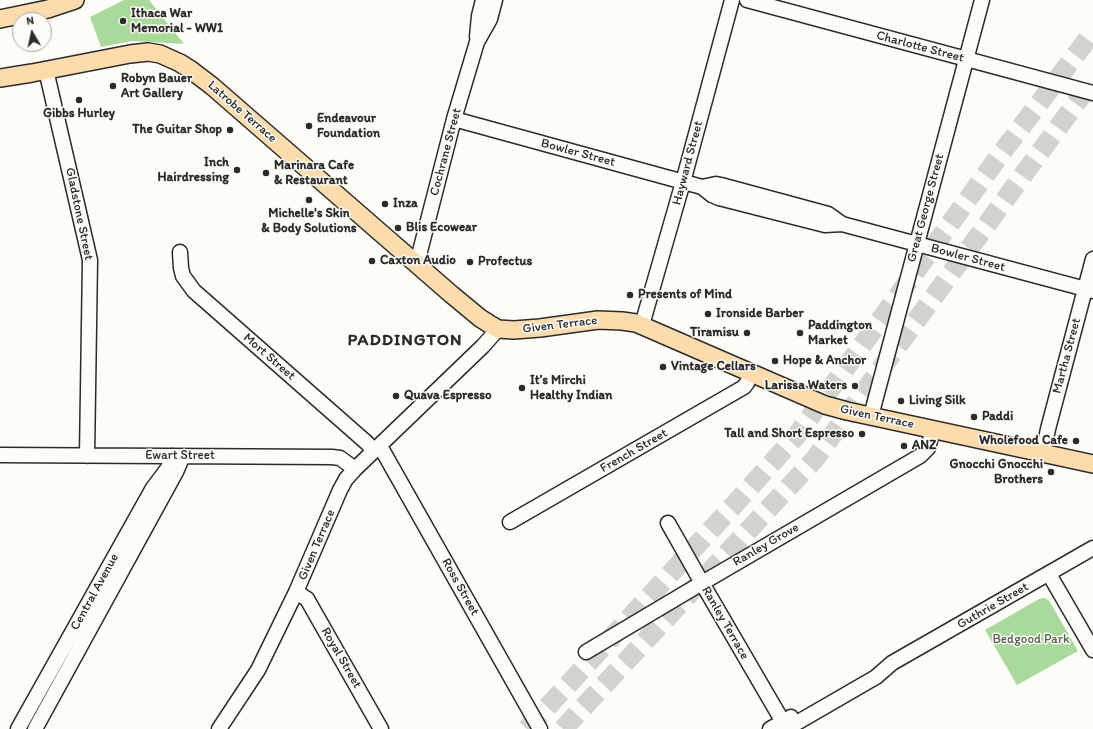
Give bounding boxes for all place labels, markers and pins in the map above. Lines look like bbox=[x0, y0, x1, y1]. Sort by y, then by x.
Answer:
place label: Ithaca War Memorial - WW1 bbox=[131, 6, 223, 37]
marker: Ithaca War Memorial - WW1 bbox=[118, 16, 128, 26]
place label: Robyn Bauer Art Gallery bbox=[121, 71, 192, 102]
marker: Robyn Bauer Art Gallery bbox=[108, 81, 118, 91]
marker: Gibbs Hurley bbox=[74, 95, 84, 105]
place label: Gibbs Hurley bbox=[43, 106, 115, 122]
place label: Endeavour Foundation bbox=[317, 111, 380, 142]
marker: Endeavour Foundation bbox=[304, 121, 314, 131]
place label: The Guitar Shop bbox=[132, 122, 222, 138]
marker: The Guitar Shop bbox=[225, 125, 235, 135]
place label: Inch Hairdressing bbox=[157, 155, 229, 186]
place label: Marinara Cafe & Restaurant bbox=[274, 158, 354, 189]
marker: Inch Hairdressing bbox=[232, 165, 242, 175]
marker: Marinara Cafe & Restaurant bbox=[261, 168, 271, 178]
marker: Michelle's Skin & Body Solutions bbox=[304, 195, 314, 205]
place label: Inza bbox=[393, 196, 418, 212]
marker: Inza bbox=[380, 199, 390, 209]
place label: Michelle's Skin & Body Solutions bbox=[261, 206, 357, 237]
place label: Blis Ecowear bbox=[406, 220, 477, 236]
marker: Blis Ecowear bbox=[393, 223, 403, 233]
place label: Caxton Audio bbox=[380, 253, 456, 269]
place label: Profectus bbox=[478, 254, 532, 270]
marker: Caxton Audio bbox=[367, 256, 377, 266]
marker: Profectus bbox=[465, 257, 475, 267]
place label: Presents of Mind bbox=[638, 287, 732, 303]
marker: Presents of Mind bbox=[625, 290, 635, 300]
place label: Ironside Barber bbox=[716, 306, 804, 322]
marker: Ironside Barber bbox=[703, 309, 713, 319]
place label: Paddington Market bbox=[808, 318, 872, 349]
place label: Tiramisu bbox=[690, 325, 739, 341]
marker: Tiramisu bbox=[742, 328, 752, 338]
marker: Paddington Market bbox=[795, 328, 805, 338]
place label: Hope & Anchor bbox=[783, 353, 866, 369]
marker: Hope & Anchor bbox=[770, 356, 780, 366]
place label: Vintage Cellars bbox=[671, 359, 756, 375]
marker: Vintage Cellars bbox=[658, 362, 668, 372]
place label: It’s Mirchi Healthy Indian bbox=[530, 373, 612, 404]
place label: Larissa Waters bbox=[765, 378, 847, 394]
marker: Larissa Waters bbox=[850, 381, 860, 391]
marker: It’s Mirchi Healthy Indian bbox=[517, 383, 527, 393]
place label: Quava Espresso bbox=[404, 388, 492, 404]
marker: Quava Espresso bbox=[391, 391, 401, 401]
place label: Living Silk bbox=[909, 393, 966, 409]
marker: Living Silk bbox=[896, 396, 906, 406]
place label: Paddi bbox=[982, 409, 1013, 425]
marker: Paddi bbox=[969, 412, 979, 422]
place label: Tall and Short Espresso bbox=[724, 426, 854, 442]
marker: Tall and Short Espresso bbox=[857, 429, 867, 439]
place label: Wholefood Cafe bbox=[979, 433, 1068, 449]
marker: Wholefood Cafe bbox=[1071, 436, 1081, 446]
place label: ANZ bbox=[912, 438, 936, 454]
marker: ANZ bbox=[899, 441, 909, 451]
place label: Gnocchi Gnocchi Brothers bbox=[950, 457, 1043, 488]
marker: Gnocchi Gnocchi Brothers bbox=[1046, 467, 1056, 477]

